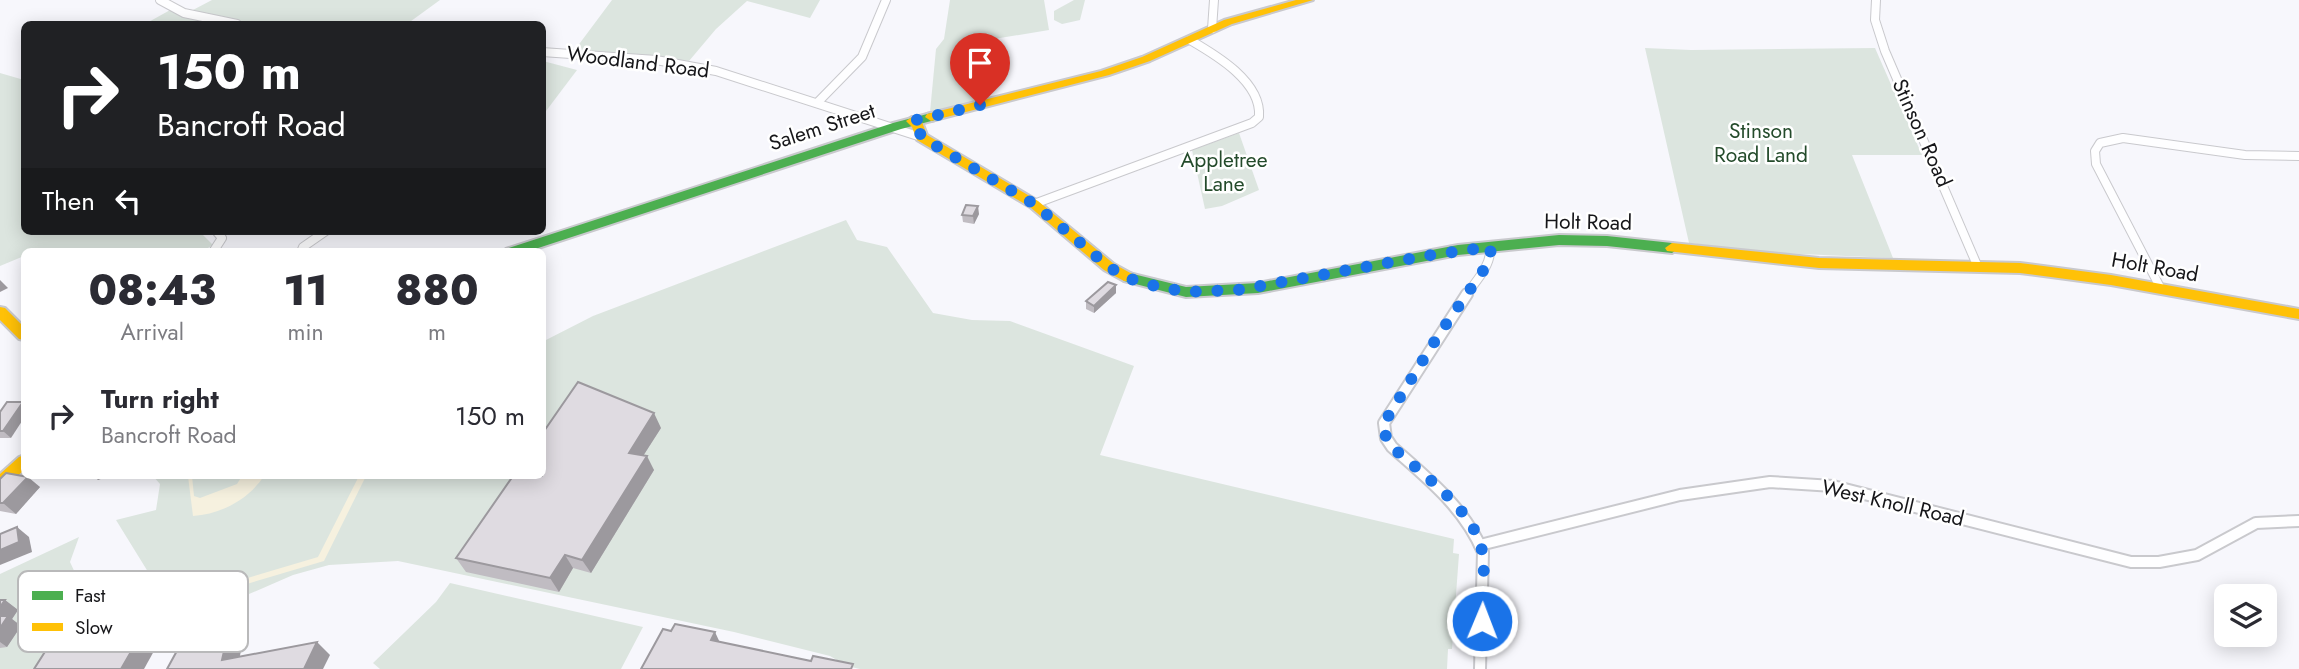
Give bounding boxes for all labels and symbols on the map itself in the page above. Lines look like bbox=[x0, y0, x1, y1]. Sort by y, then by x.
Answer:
pin bbox=[950, 33, 1010, 105]
street label: Woodland Road bbox=[565, 38, 711, 86]
street label: Stinson Road bbox=[1885, 74, 1959, 192]
street label: Salem Street bbox=[765, 96, 879, 158]
park label: Stinson Road Land bbox=[1714, 116, 1808, 170]
park label: Appletree Lane bbox=[1180, 145, 1268, 199]
street label: Holt Road bbox=[1544, 206, 1632, 238]
street label: Holt Road bbox=[2109, 245, 2201, 289]
street label: West Knoll Road bbox=[1819, 472, 1967, 534]
legend bbox=[18, 571, 248, 652]
text: Fast bbox=[75, 582, 106, 609]
position arrow bbox=[1445, 584, 1519, 658]
text: Slow bbox=[75, 614, 113, 641]

